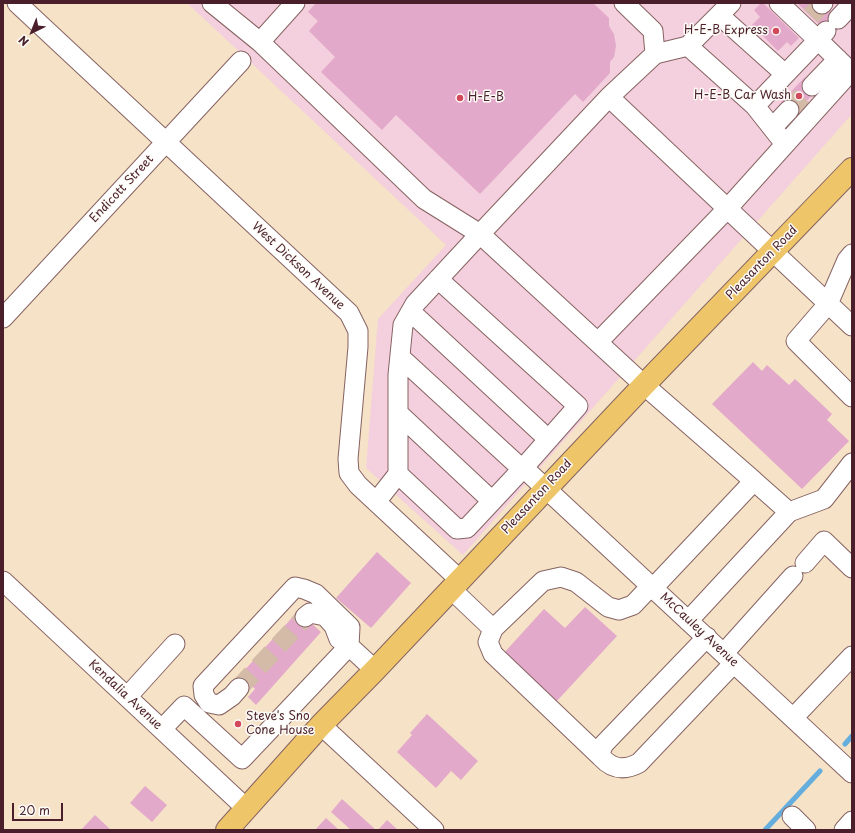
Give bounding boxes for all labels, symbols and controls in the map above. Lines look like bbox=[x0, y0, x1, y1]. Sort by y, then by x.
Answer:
north arrow bbox=[12, 12, 52, 52]
place label: H-E-B Express bbox=[684, 24, 768, 38]
marker: H-E-B Express bbox=[771, 26, 781, 36]
text: N bbox=[14, 32, 32, 50]
place label: H-E-B Car Wash bbox=[694, 89, 791, 103]
place label: H-E-B bbox=[468, 91, 504, 105]
marker: H-E-B Car Wash bbox=[794, 91, 804, 101]
marker: H-E-B bbox=[455, 93, 465, 103]
street label: Endicott Street bbox=[87, 152, 157, 226]
street label: West Dickson Avenue bbox=[249, 219, 347, 313]
street label: Pleasanton Road bbox=[723, 223, 801, 303]
street label: Pleasanton Road bbox=[499, 457, 575, 537]
street label: McCauley Avenue bbox=[657, 590, 741, 670]
street label: Kendalia Avenue bbox=[85, 657, 165, 733]
place label: Steve's Sno Cone House bbox=[246, 710, 314, 738]
marker: Steve's Sno Cone House bbox=[233, 719, 243, 729]
scale bar bbox=[14, 795, 65, 821]
text: 20 m bbox=[19, 801, 50, 819]

